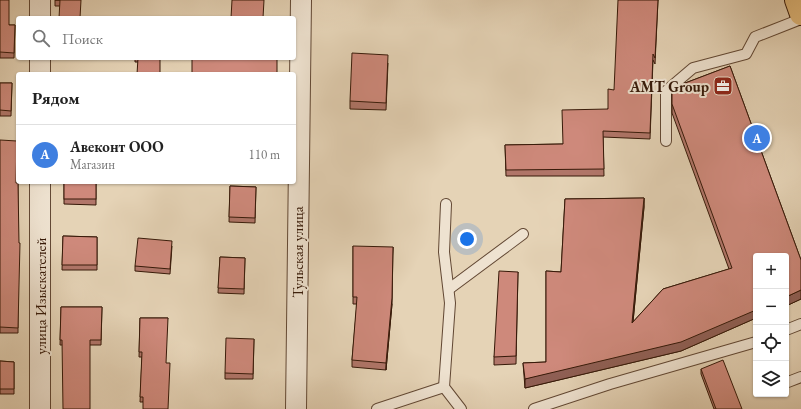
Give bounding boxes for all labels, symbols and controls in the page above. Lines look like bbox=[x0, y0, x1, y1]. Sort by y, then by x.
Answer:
search box bbox=[16, 16, 296, 60]
icon: search bbox=[30, 27, 52, 49]
text: Поиск bbox=[62, 29, 103, 48]
office icon: АМТ Group bbox=[712, 75, 734, 97]
place label: АМТ Group bbox=[629, 77, 709, 96]
text: Рядом bbox=[32, 87, 80, 109]
pin: A bbox=[744, 123, 770, 153]
text: Авеконт ООО bbox=[70, 137, 164, 156]
text: A bbox=[40, 146, 50, 163]
text: 110 m bbox=[249, 146, 280, 163]
text: Магазин bbox=[70, 156, 115, 173]
street label: Тульская улица bbox=[288, 206, 307, 298]
your location bbox=[457, 229, 477, 249]
street label: улица Изыскателей bbox=[31, 238, 50, 354]
map controls bbox=[753, 253, 789, 397]
button: + bbox=[753, 253, 789, 289]
button: − bbox=[753, 289, 789, 325]
button: locate bbox=[753, 325, 789, 361]
button: layers bbox=[753, 361, 789, 397]

